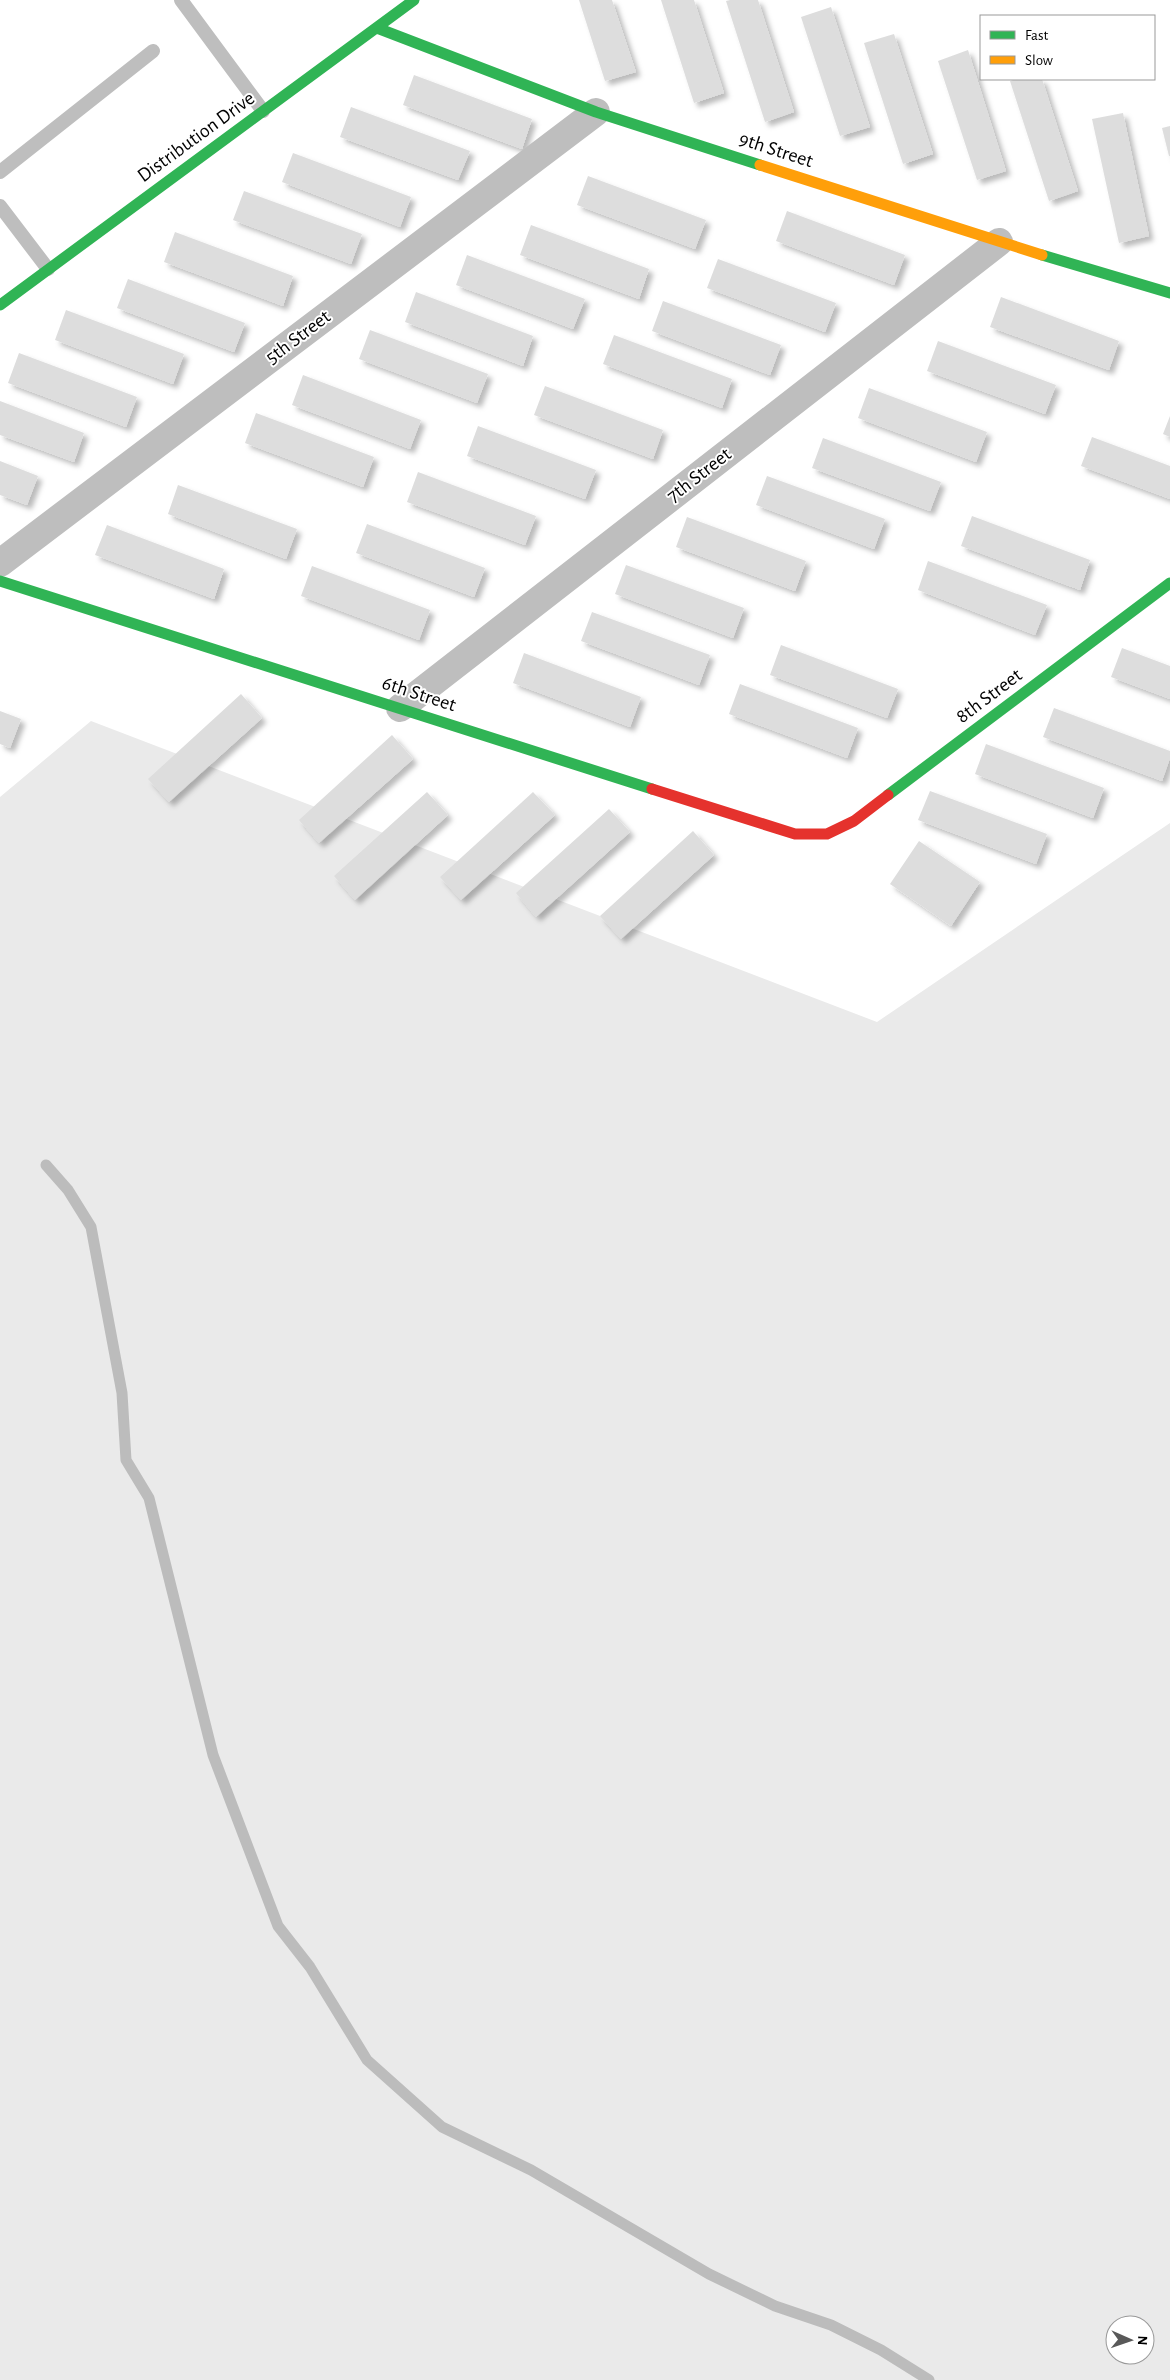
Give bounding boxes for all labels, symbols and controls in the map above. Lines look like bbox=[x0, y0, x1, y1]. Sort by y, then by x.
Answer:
legend bbox=[980, 15, 1155, 80]
text: Fast bbox=[1025, 28, 1049, 43]
text: Slow bbox=[1025, 53, 1053, 68]
street label: Distribution Drive bbox=[134, 88, 258, 186]
street label: 9th Street bbox=[737, 129, 816, 172]
street label: 5th Street bbox=[262, 306, 335, 368]
street label: 7th Street bbox=[663, 443, 735, 506]
street label: 8th Street bbox=[952, 665, 1026, 727]
street label: 6th Street bbox=[380, 673, 459, 716]
north arrow bbox=[1105, 2315, 1155, 2365]
text: N bbox=[1135, 2335, 1149, 2346]

